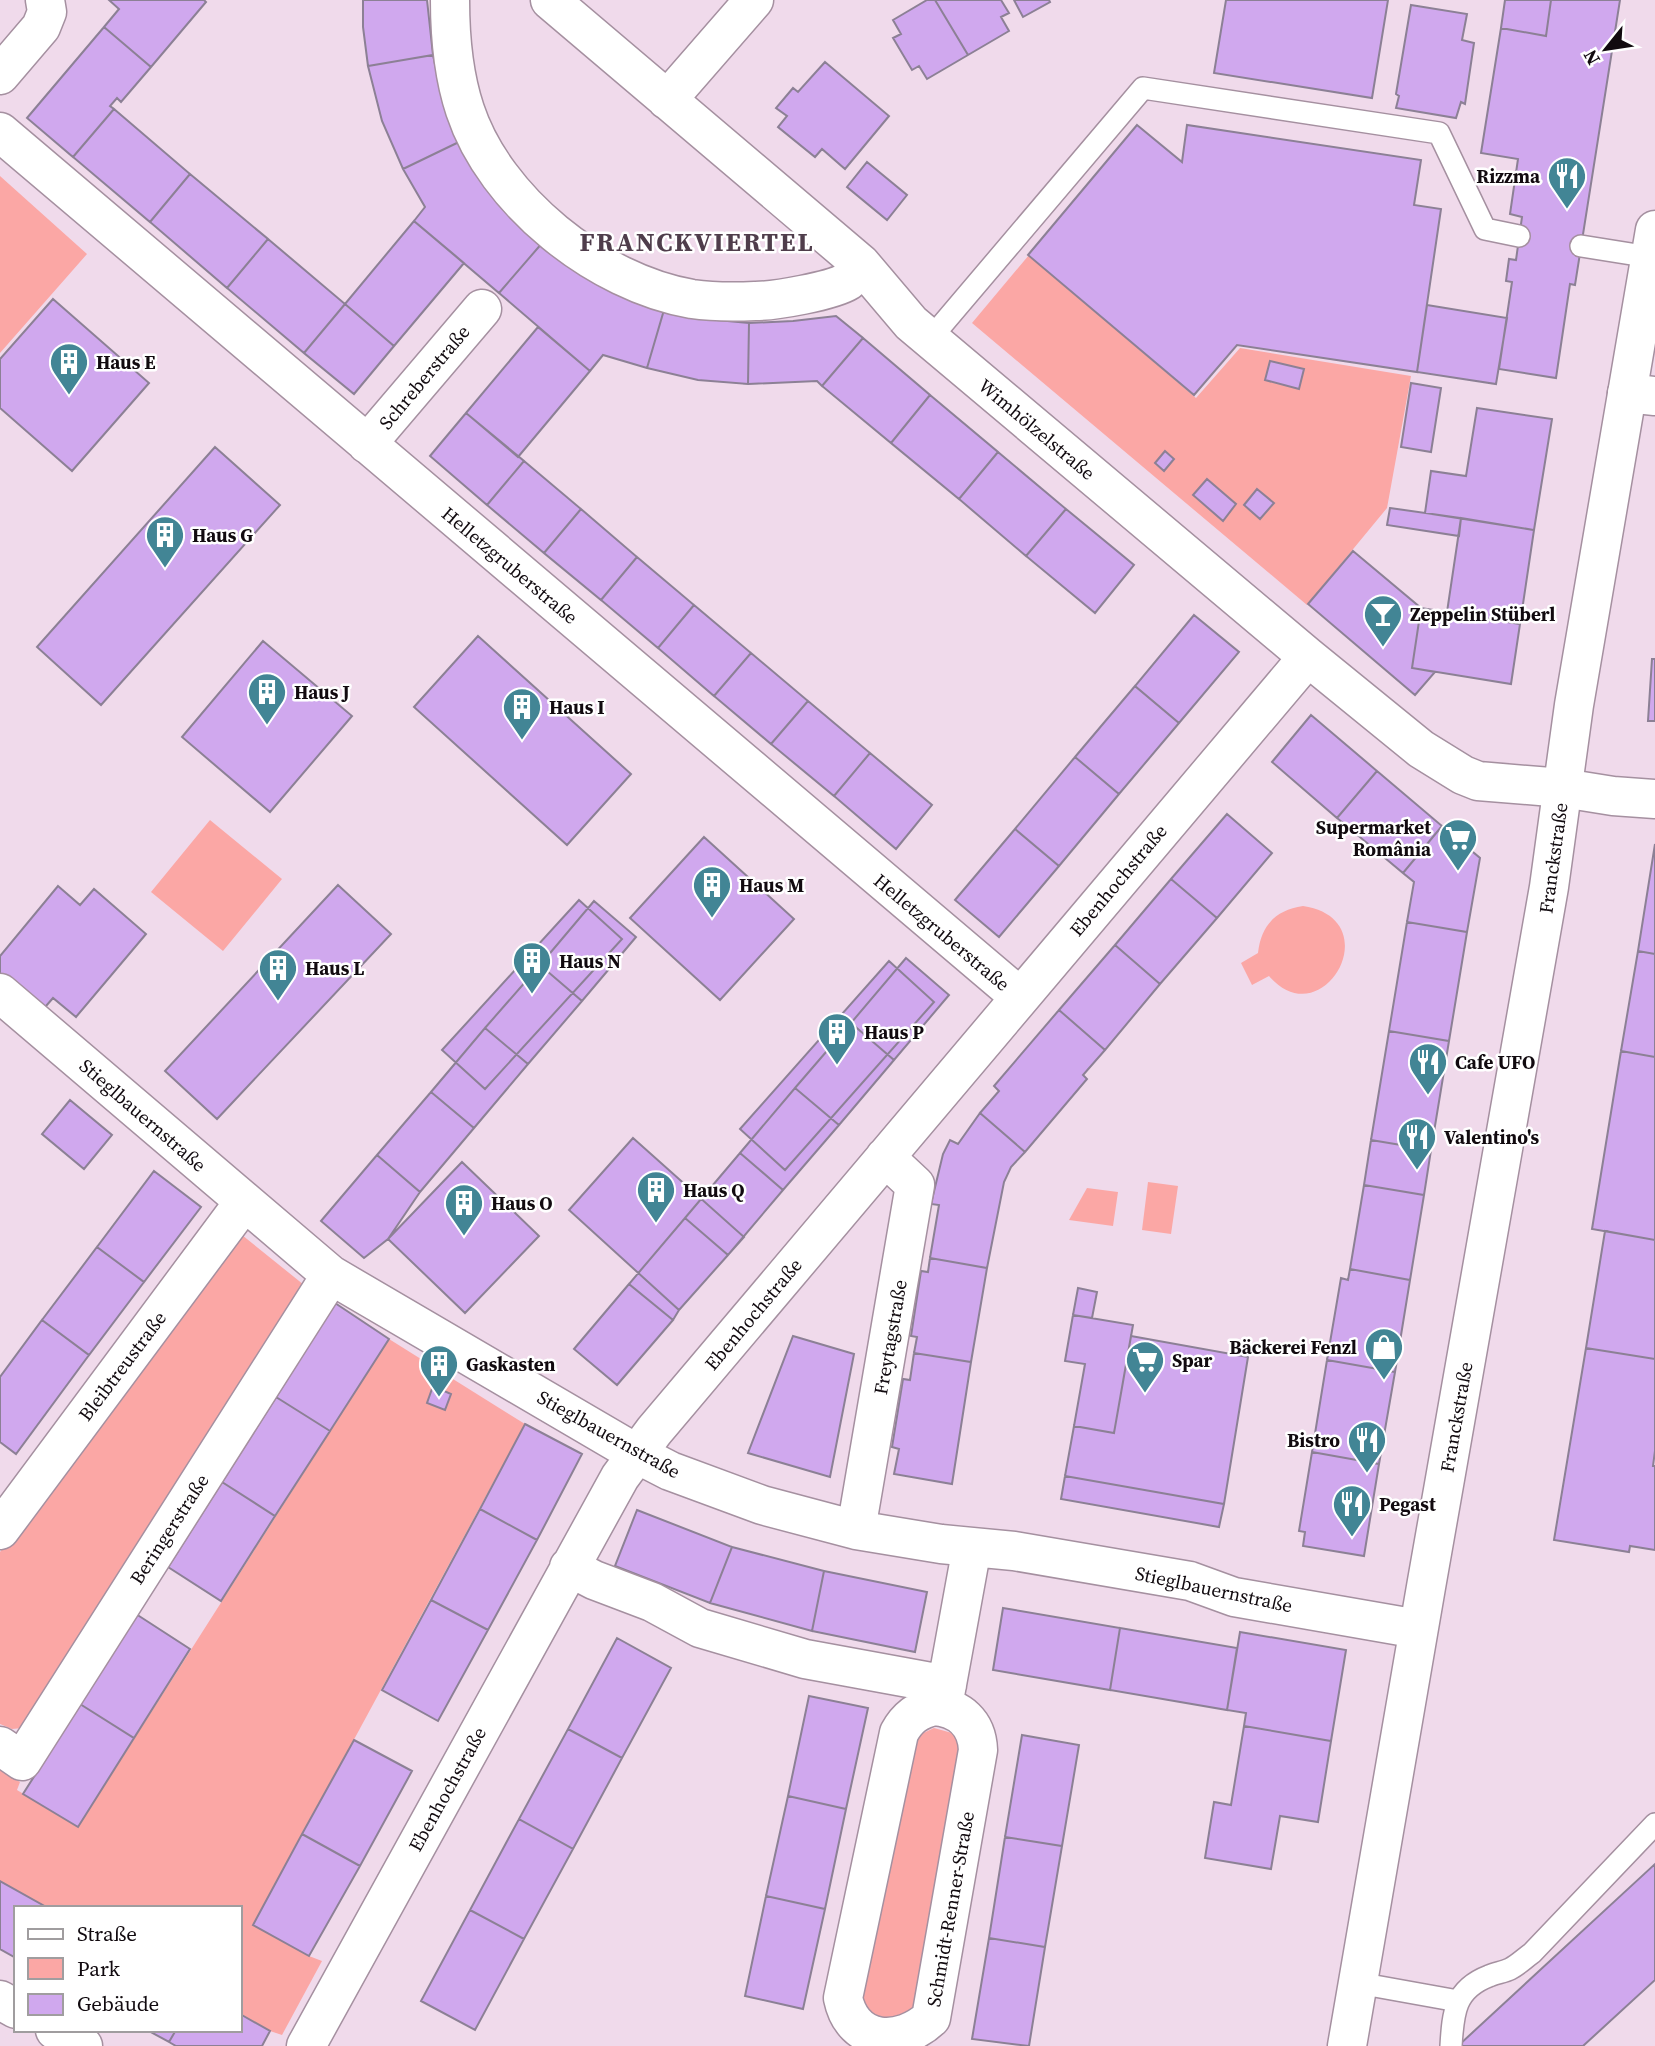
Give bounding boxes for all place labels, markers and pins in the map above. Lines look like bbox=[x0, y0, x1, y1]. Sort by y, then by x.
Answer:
restaurant icon: Rizzma bbox=[1546, 155, 1588, 210]
place label: Rizzma bbox=[1476, 163, 1541, 189]
building icon: Haus E bbox=[48, 341, 90, 396]
place label: Haus E bbox=[96, 349, 156, 375]
building icon: Haus G bbox=[144, 514, 186, 569]
place label: Haus G bbox=[192, 522, 253, 548]
bar icon: Zeppelin Stüberl bbox=[1362, 593, 1404, 648]
place label: Zeppelin Stüberl bbox=[1410, 601, 1555, 627]
building icon: Haus J bbox=[246, 671, 288, 726]
place label: Haus J bbox=[294, 679, 350, 705]
building icon: Haus I bbox=[501, 686, 543, 741]
place label: Haus I bbox=[549, 694, 605, 720]
place label: Supermarket România bbox=[1316, 814, 1432, 862]
supermarket icon: Supermarket România bbox=[1437, 817, 1479, 872]
building icon: Haus M bbox=[691, 864, 733, 919]
place label: Haus M bbox=[739, 872, 804, 898]
building icon: Haus N bbox=[511, 940, 553, 995]
building icon: Haus L bbox=[257, 947, 299, 1002]
place label: Haus N bbox=[559, 948, 621, 974]
place label: Haus L bbox=[305, 955, 364, 981]
building icon: Haus P bbox=[816, 1011, 858, 1066]
place label: Haus P bbox=[864, 1019, 924, 1045]
restaurant icon: Cafe UFO bbox=[1407, 1041, 1449, 1096]
place label: Cafe UFO bbox=[1455, 1049, 1535, 1075]
restaurant icon: Valentino's bbox=[1396, 1116, 1438, 1171]
place label: Valentino's bbox=[1444, 1124, 1540, 1150]
building icon: Haus Q bbox=[635, 1169, 677, 1224]
place label: Haus Q bbox=[683, 1177, 745, 1203]
building icon: Haus O bbox=[443, 1182, 485, 1237]
place label: Haus O bbox=[491, 1190, 553, 1216]
shop icon: Bäckerei Fenzl bbox=[1363, 1326, 1405, 1381]
place label: Bäckerei Fenzl bbox=[1229, 1334, 1357, 1360]
supermarket icon: Spar bbox=[1124, 1339, 1166, 1394]
building icon: Gaskasten bbox=[418, 1343, 460, 1398]
place label: Spar bbox=[1172, 1347, 1213, 1373]
place label: Gaskasten bbox=[466, 1351, 556, 1377]
restaurant icon: Bistro bbox=[1346, 1419, 1388, 1474]
place label: Bistro bbox=[1287, 1427, 1340, 1453]
restaurant icon: Pegast bbox=[1331, 1483, 1373, 1538]
place label: Pegast bbox=[1379, 1491, 1436, 1517]

